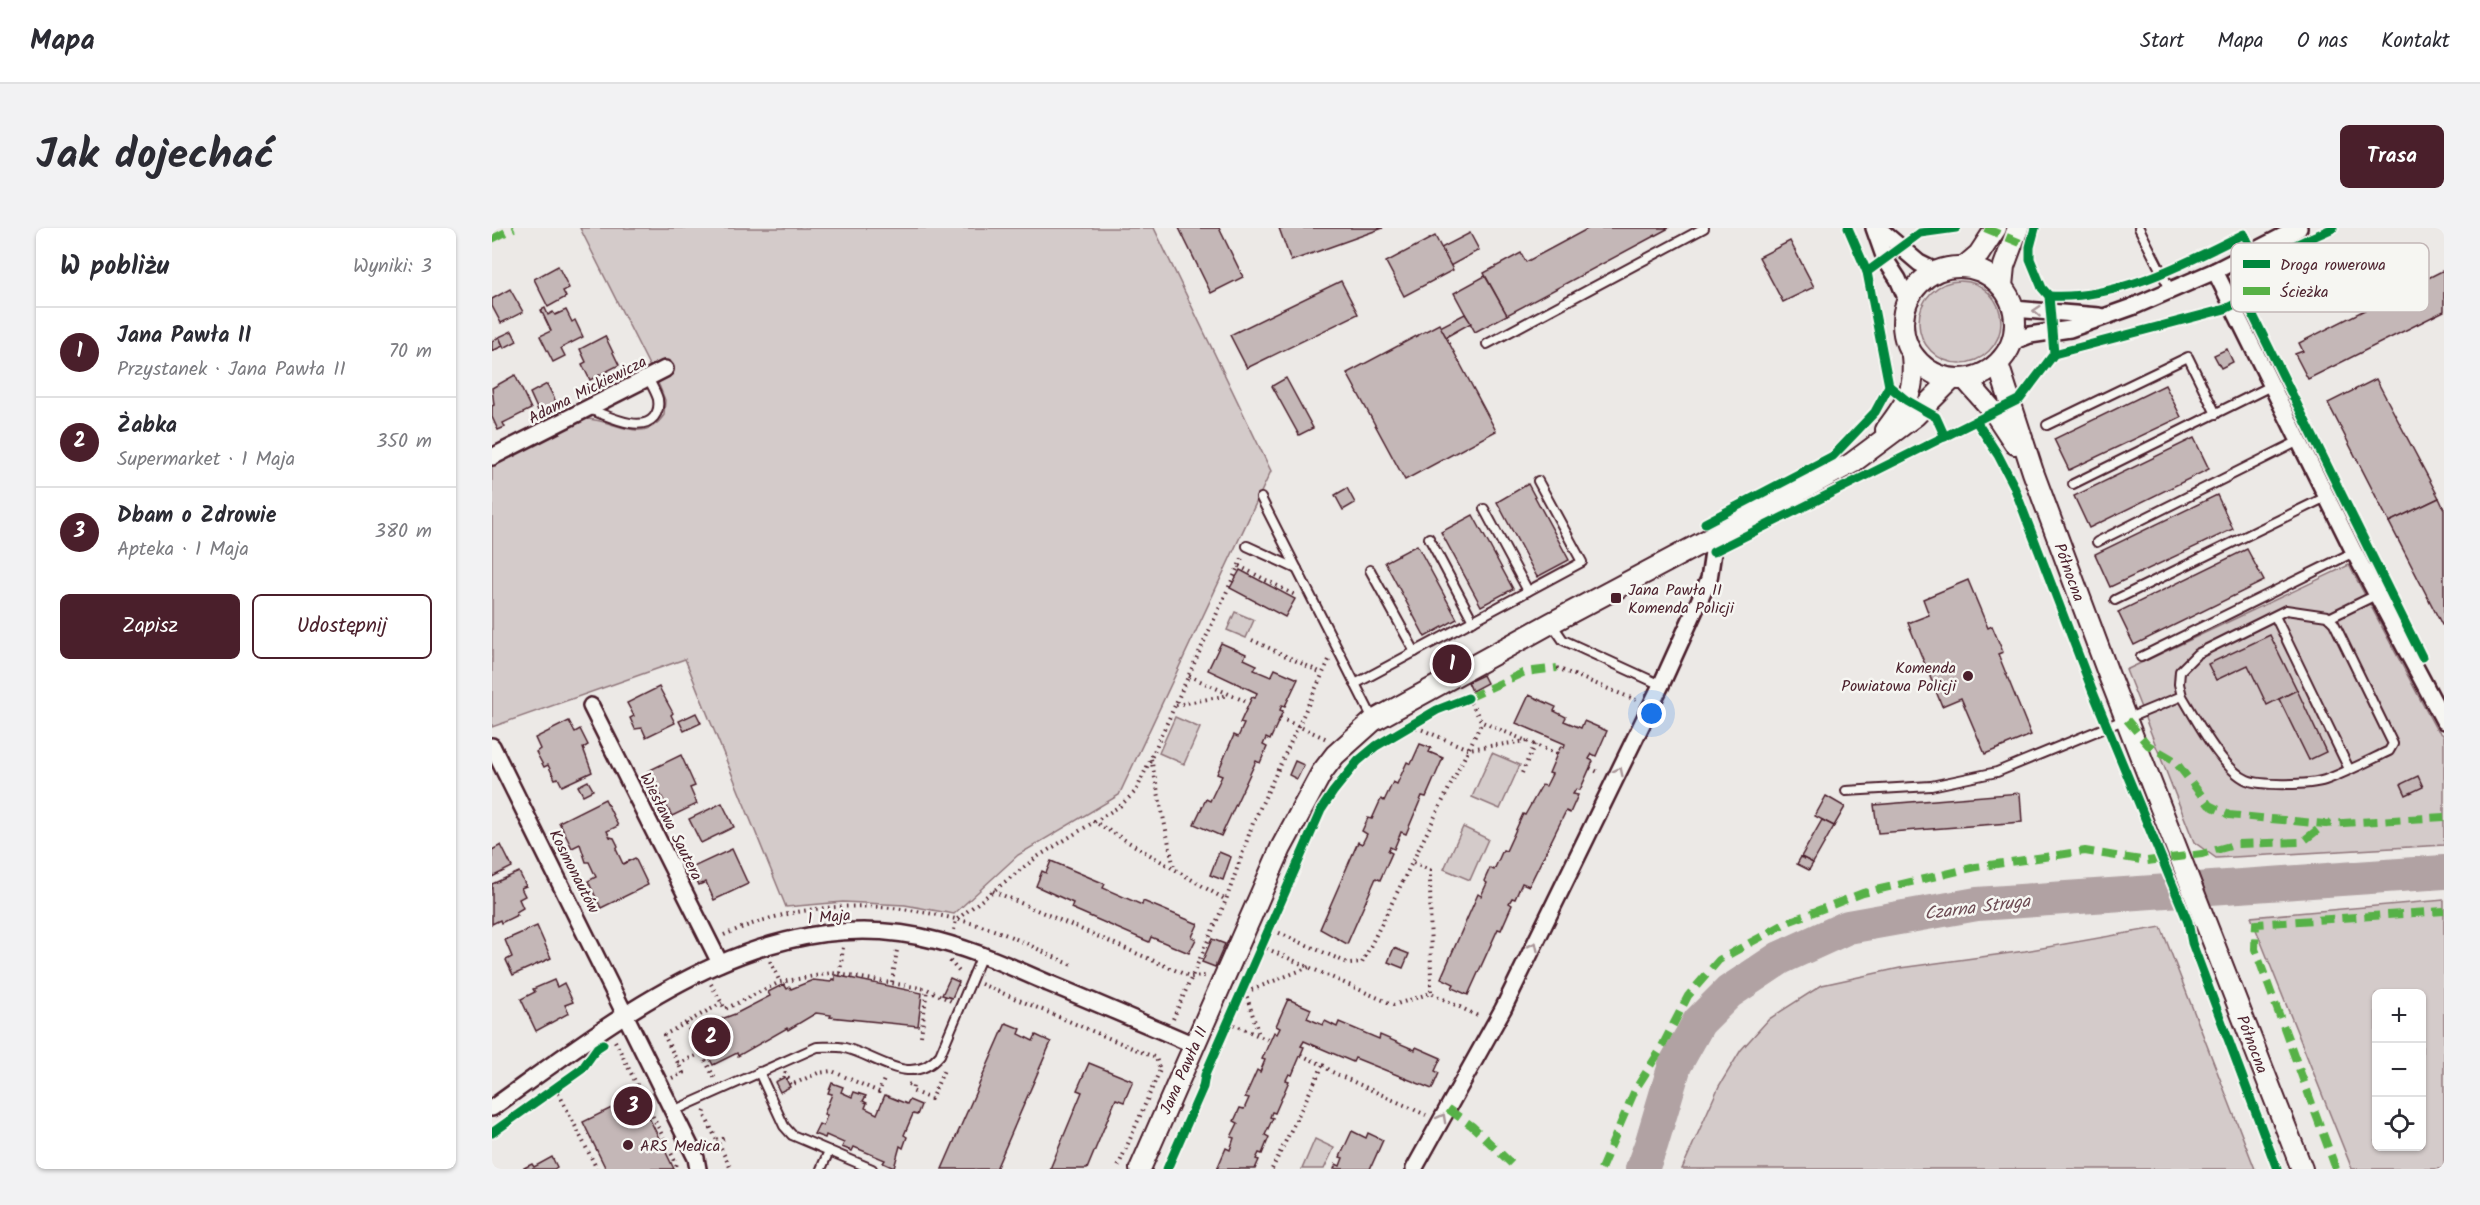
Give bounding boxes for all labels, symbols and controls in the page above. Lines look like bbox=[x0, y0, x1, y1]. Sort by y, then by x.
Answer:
text: Mapa bbox=[30, 19, 95, 64]
text: Start bbox=[2140, 25, 2184, 58]
text: Mapa bbox=[2217, 25, 2264, 58]
text: O nas bbox=[2297, 25, 2348, 58]
text: Kontakt bbox=[2381, 25, 2450, 58]
text: Jak dojechać bbox=[36, 123, 274, 190]
button: Trasa bbox=[2340, 125, 2444, 188]
legend bbox=[2231, 243, 2429, 312]
text: W pobliżu bbox=[60, 246, 169, 288]
text: Wyniki: 3 bbox=[353, 251, 432, 283]
text: Droga rowerowa bbox=[2280, 253, 2386, 278]
text: Ścieżka bbox=[2280, 280, 2328, 305]
one-way arrow bbox=[2033, 305, 2042, 318]
text: Jana Pawła II bbox=[117, 319, 251, 354]
text: 1 bbox=[76, 336, 83, 368]
text: 70 m bbox=[389, 336, 432, 368]
street label: Adama Mickiewicza bbox=[524, 350, 651, 431]
text: Przystanek · Jana Pawła II bbox=[117, 354, 346, 386]
text: Żabka bbox=[117, 409, 177, 444]
text: 2 bbox=[74, 426, 85, 458]
text: 350 m bbox=[376, 426, 432, 458]
text: Supermarket · 1 Maja bbox=[117, 444, 295, 476]
text: Dbam o Zdrowie bbox=[117, 499, 276, 534]
text: 3 bbox=[74, 516, 85, 548]
text: 380 m bbox=[375, 516, 432, 548]
text: Apteka · 1 Maja bbox=[117, 534, 249, 566]
street label: Północna bbox=[2046, 540, 2091, 605]
place label: Jana Pawła II Komenda Policji bbox=[1628, 578, 1735, 621]
marker: Jana Pawła II Komenda Policji bbox=[1609, 591, 1623, 605]
button: Zapisz bbox=[60, 594, 240, 659]
button: Udostępnij bbox=[252, 594, 432, 659]
pin: 1 bbox=[1432, 642, 1472, 686]
place label: Komenda Powiatowa Policji bbox=[1841, 656, 1957, 699]
marker: Komenda Powiatowa Policji bbox=[1961, 669, 1975, 683]
your location bbox=[1637, 699, 1666, 728]
one-way arrow bbox=[1612, 766, 1624, 777]
street label: Wiesława Sautera bbox=[633, 768, 709, 885]
street label: Kosmonautów bbox=[542, 825, 606, 918]
water label: Czarna Struga bbox=[1923, 887, 2033, 929]
street label: 1 Maja bbox=[807, 903, 852, 932]
one-way arrow bbox=[1526, 941, 1538, 952]
map controls bbox=[2372, 989, 2426, 1151]
button: + bbox=[2372, 989, 2426, 1043]
street label: Północna bbox=[2229, 1012, 2274, 1077]
pin: 2 bbox=[692, 1014, 730, 1060]
street label: Jana Pawła II bbox=[1154, 1023, 1215, 1119]
button: − bbox=[2372, 1043, 2426, 1097]
pin: 3 bbox=[614, 1084, 652, 1128]
button: locate bbox=[2372, 1097, 2426, 1151]
one-way arrow bbox=[1435, 1114, 1447, 1124]
place label: ARS Medica bbox=[640, 1134, 720, 1159]
marker: ARS Medica bbox=[621, 1138, 635, 1152]

